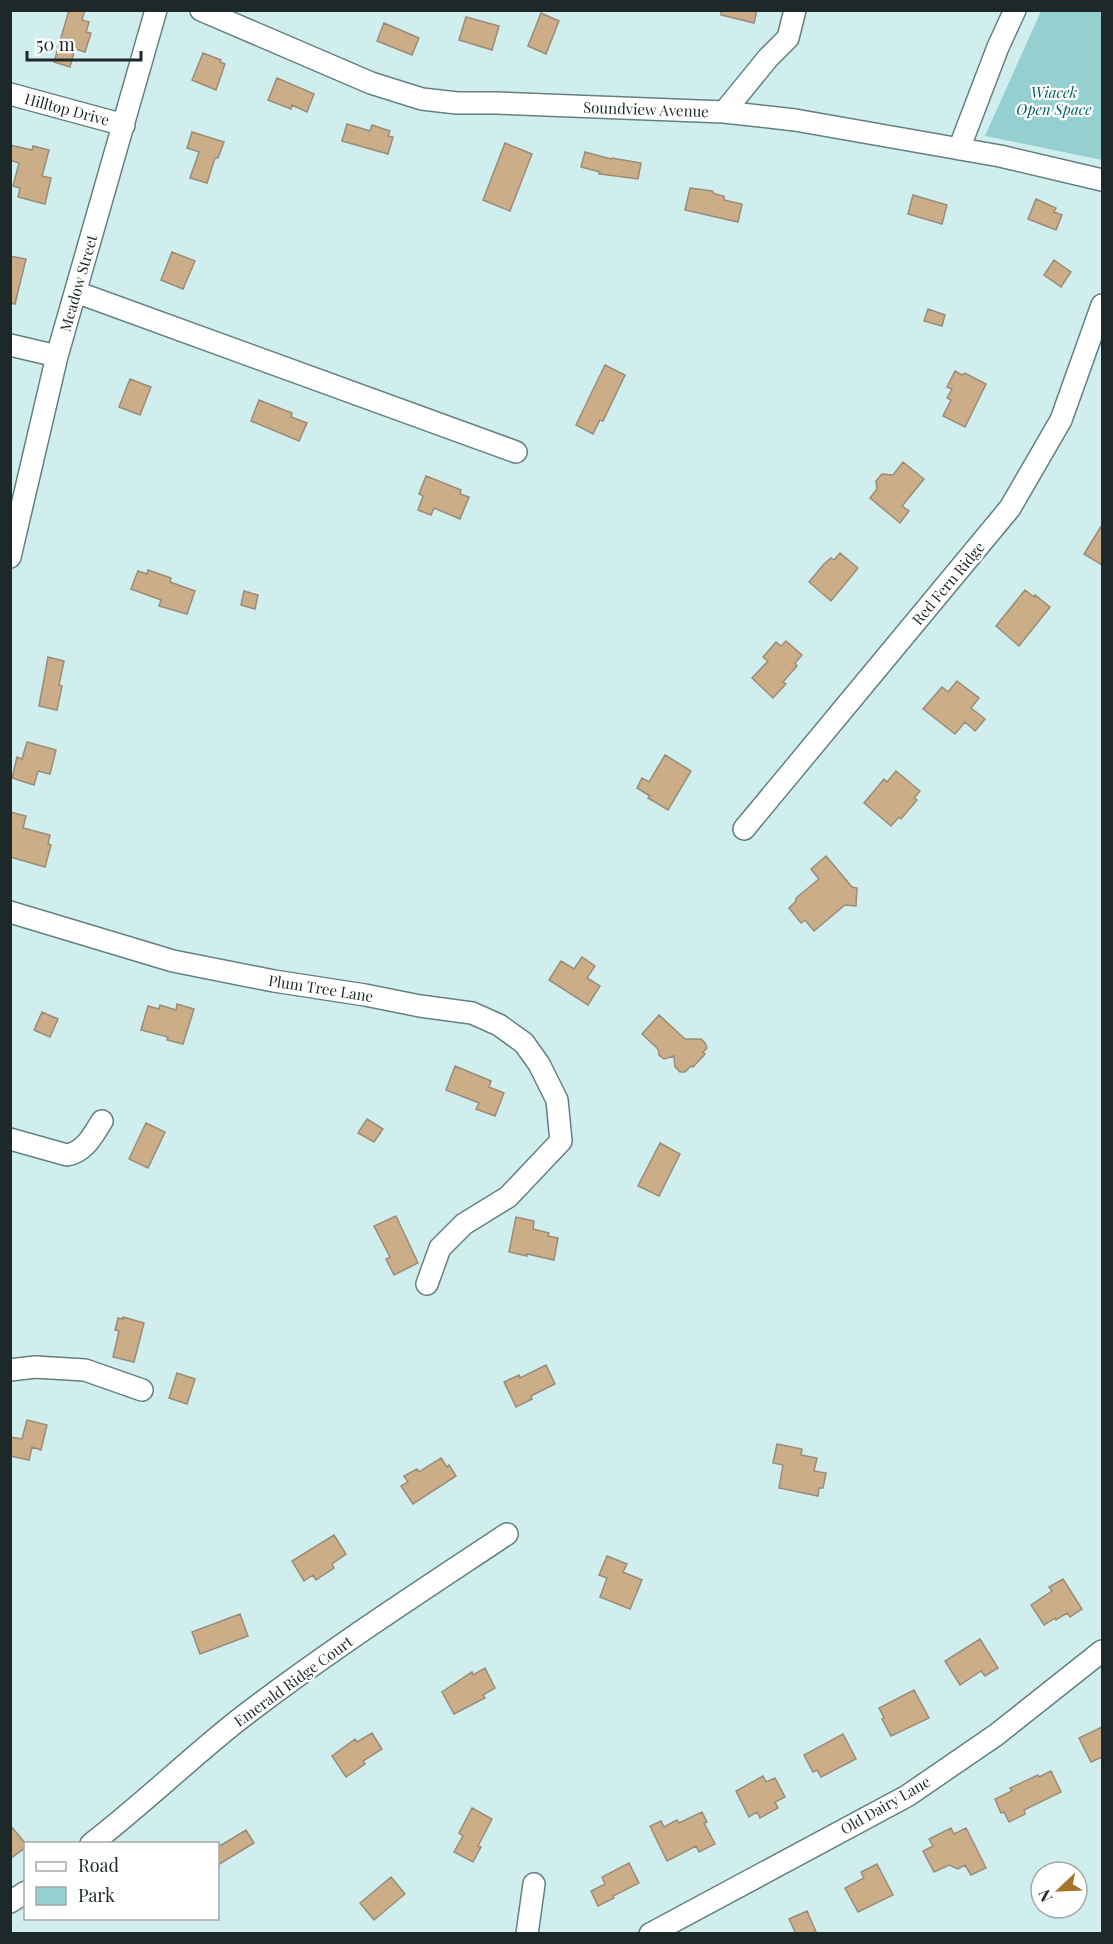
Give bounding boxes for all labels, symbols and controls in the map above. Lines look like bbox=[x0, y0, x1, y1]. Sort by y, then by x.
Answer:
scale bar bbox=[27, 24, 141, 62]
text: 50 m bbox=[36, 32, 75, 56]
park label: Wiacek Open Space bbox=[1016, 82, 1092, 119]
street label: Hilltop Drive bbox=[22, 88, 112, 130]
street label: Soundview Avenue bbox=[583, 97, 709, 121]
street label: Meadow Street bbox=[55, 232, 102, 334]
street label: Red Fern Ridge bbox=[907, 537, 989, 629]
street label: Plum Tree Lane bbox=[267, 970, 375, 1006]
street label: Emerald Ridge Court bbox=[230, 1631, 357, 1731]
street label: Old Dairy Lane bbox=[836, 1771, 934, 1839]
legend bbox=[24, 1842, 219, 1920]
text: Road bbox=[78, 1853, 119, 1877]
north arrow bbox=[1029, 1860, 1089, 1920]
text: Park bbox=[78, 1883, 115, 1907]
text: N bbox=[1033, 1886, 1057, 1905]

